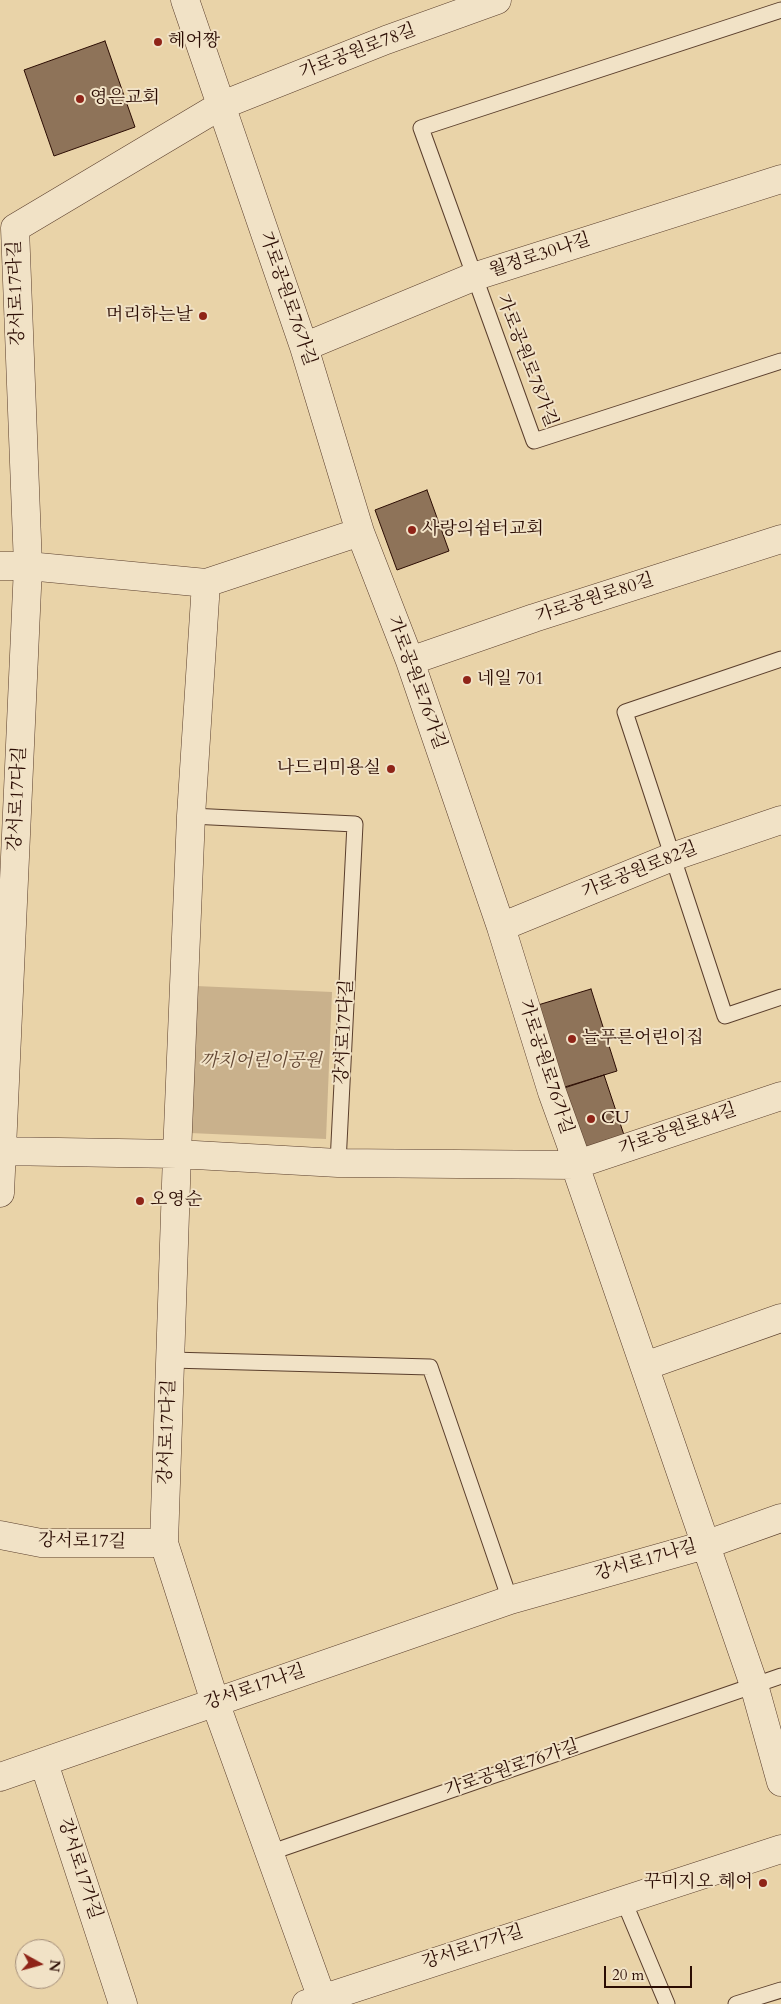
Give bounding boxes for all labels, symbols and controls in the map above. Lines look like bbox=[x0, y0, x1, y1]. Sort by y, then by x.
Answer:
street label: 가로공원로78길 bbox=[297, 20, 419, 84]
place label: 헤어짱 bbox=[168, 31, 220, 53]
marker: 헤어짱 bbox=[152, 36, 164, 48]
place label: 영은교회 bbox=[90, 88, 160, 110]
marker: 영은교회 bbox=[74, 93, 86, 105]
street label: 가로공원로76가길 bbox=[254, 229, 320, 369]
street label: 월정로30나길 bbox=[487, 229, 593, 283]
street label: 강서로17라길 bbox=[4, 240, 30, 346]
street label: 가로공원로78가길 bbox=[491, 292, 561, 430]
place label: 머리하는날 bbox=[106, 305, 193, 327]
marker: 머리하는날 bbox=[197, 310, 209, 322]
place label: 사랑의쉼터교회 bbox=[422, 519, 544, 541]
marker: 사랑의쉼터교회 bbox=[406, 524, 418, 536]
street label: 가로공원로80길 bbox=[533, 570, 657, 628]
street label: 가로공원로76가길 bbox=[382, 613, 450, 753]
place label: 네일 701 bbox=[477, 669, 544, 691]
marker: 네일 701 bbox=[461, 674, 473, 686]
street label: 강서로17다길 bbox=[4, 746, 32, 852]
place label: 나드리미용실 bbox=[277, 758, 381, 780]
marker: 나드리미용실 bbox=[385, 763, 397, 775]
street label: 가로공원로82길 bbox=[579, 838, 701, 904]
street label: 강서로17다길 bbox=[331, 979, 359, 1085]
street label: 가로공원로76가길 bbox=[513, 997, 577, 1137]
place label: 늘푸른어린이집 bbox=[582, 1028, 704, 1050]
marker: 늘푸른어린이집 bbox=[566, 1033, 578, 1045]
park label: 까치어린이공원 bbox=[200, 1051, 322, 1073]
street label: 가로공원로84길 bbox=[616, 1100, 740, 1160]
place label: CU bbox=[601, 1108, 629, 1130]
marker: CU bbox=[585, 1113, 597, 1125]
place label: 오영순 bbox=[150, 1190, 202, 1212]
marker: 오영순 bbox=[134, 1195, 146, 1207]
street label: 강서로17다길 bbox=[155, 1379, 181, 1485]
street label: 강서로17길 bbox=[38, 1530, 126, 1554]
street label: 강서로17나길 bbox=[592, 1536, 700, 1586]
street label: 강서로17나길 bbox=[202, 1661, 308, 1715]
street label: 가로공원로76가길 bbox=[442, 1736, 582, 1802]
street label: 강서로17가길 bbox=[52, 1816, 106, 1922]
place label: 꾸미지오 헤어 bbox=[644, 1872, 753, 1894]
marker: 꾸미지오 헤어 bbox=[757, 1877, 769, 1889]
street label: 강서로17가길 bbox=[420, 1921, 526, 1975]
north arrow bbox=[15, 1939, 65, 1989]
scale bar bbox=[606, 1956, 694, 1988]
text: N bbox=[44, 1959, 65, 1973]
text: 20 m bbox=[612, 1965, 644, 1985]

